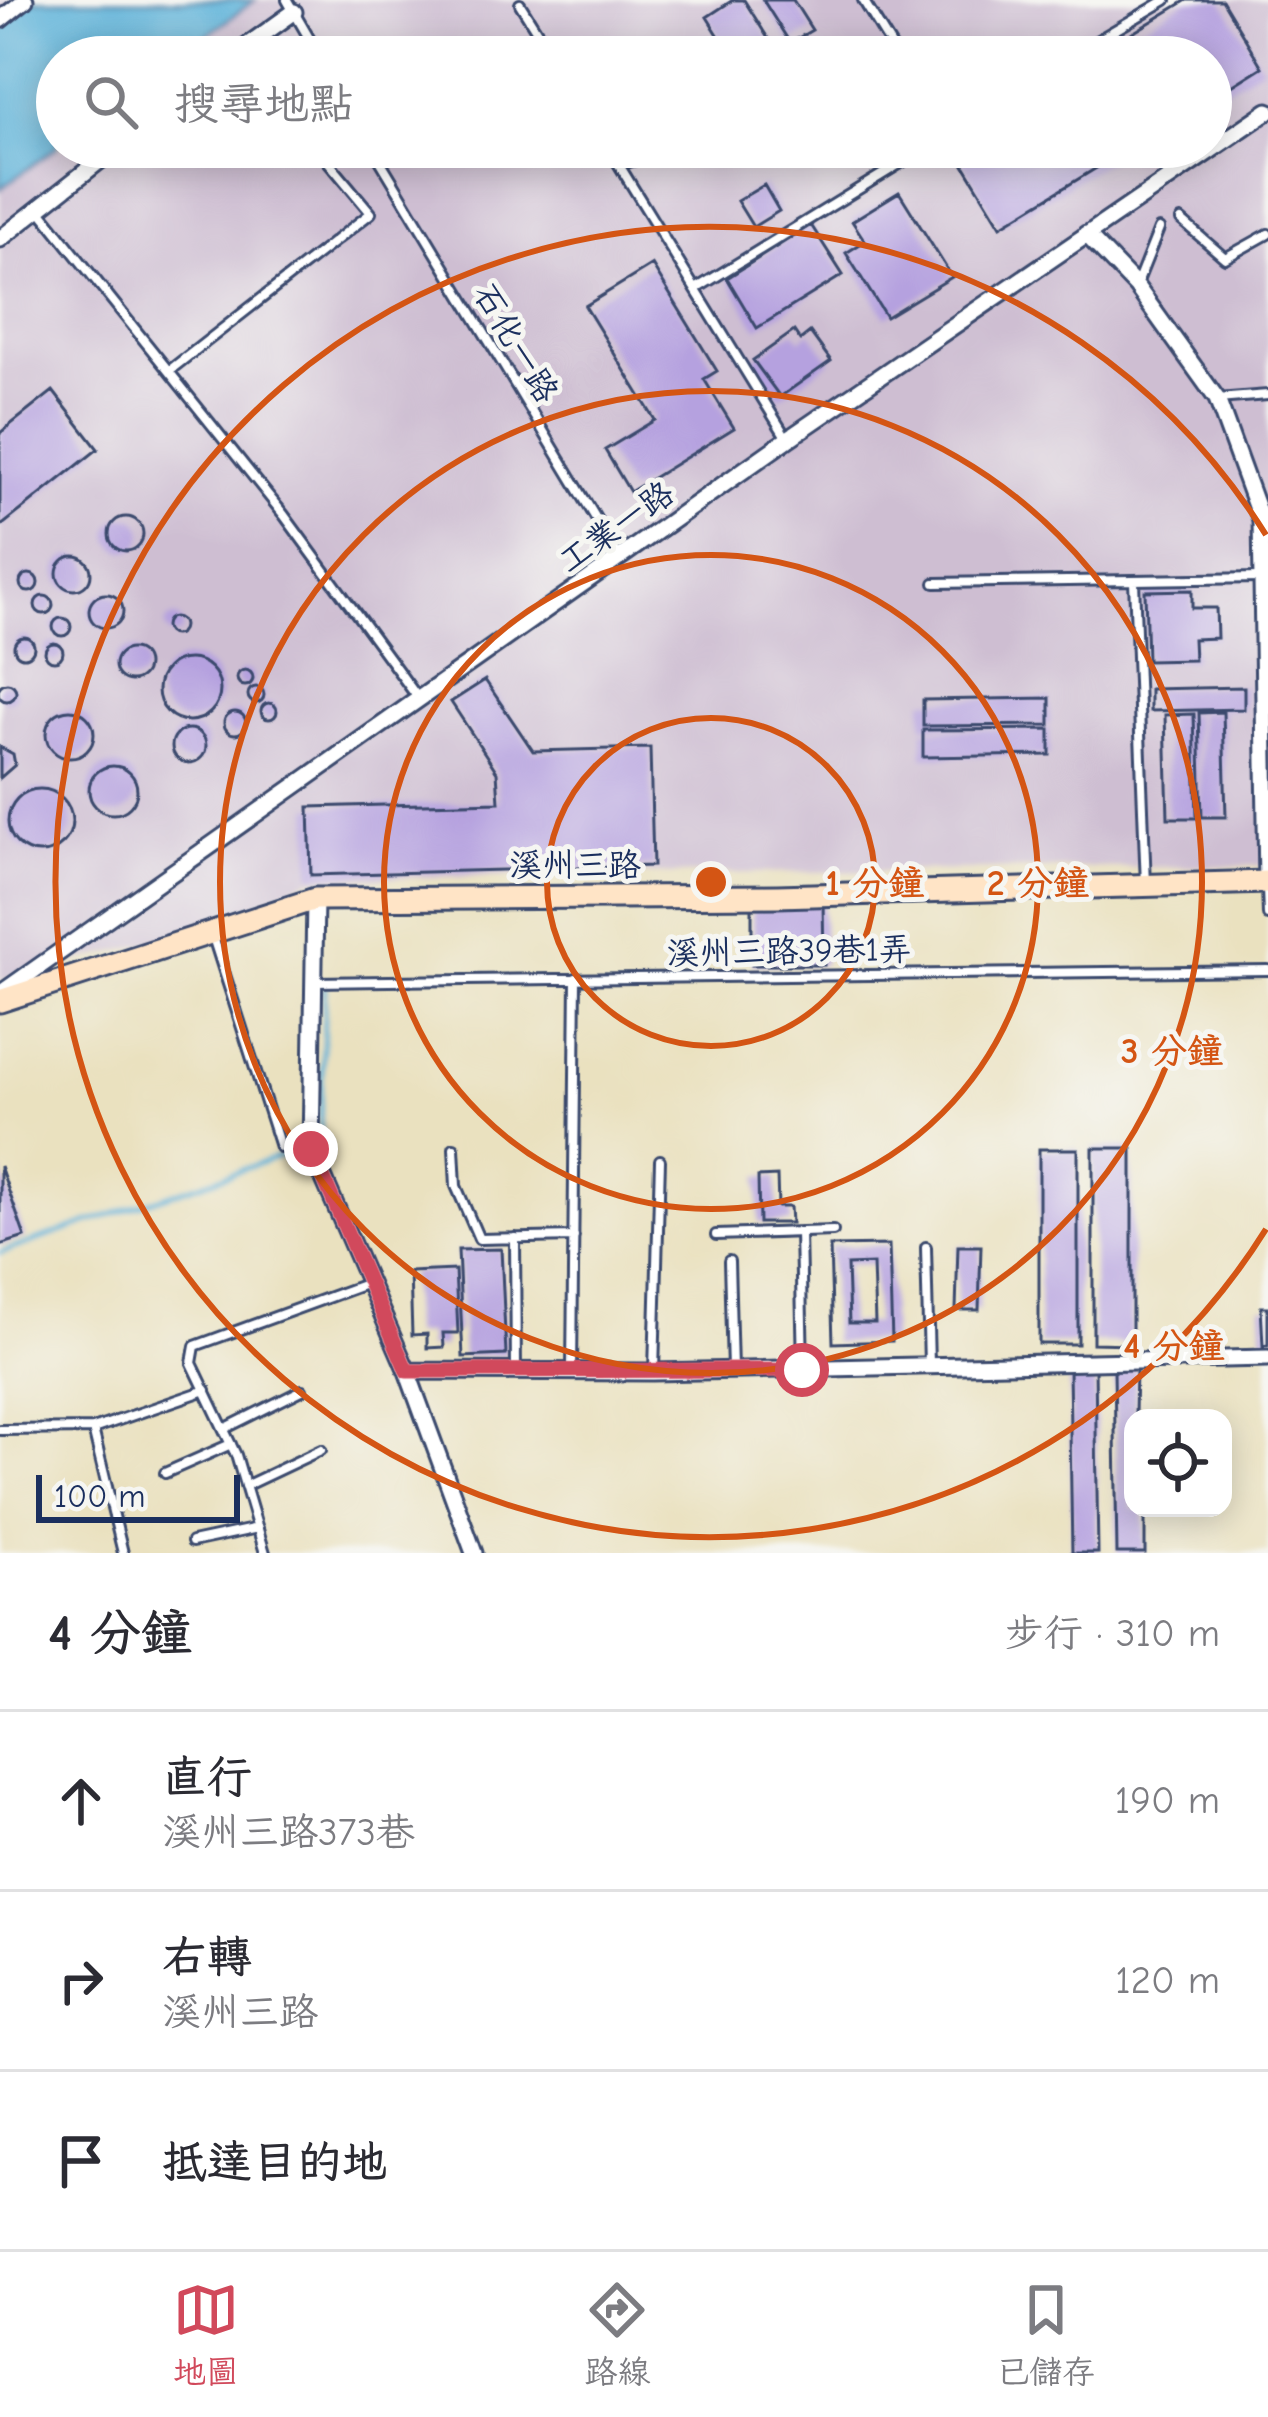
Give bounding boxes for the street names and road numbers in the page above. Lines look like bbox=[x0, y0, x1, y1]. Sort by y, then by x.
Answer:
street label: 石化一路 bbox=[466, 277, 566, 409]
street label: 工業一路 bbox=[551, 474, 681, 580]
street label: 溪州三路 bbox=[509, 846, 641, 884]
street label: 溪州三路39巷1弄 bbox=[666, 930, 912, 972]

